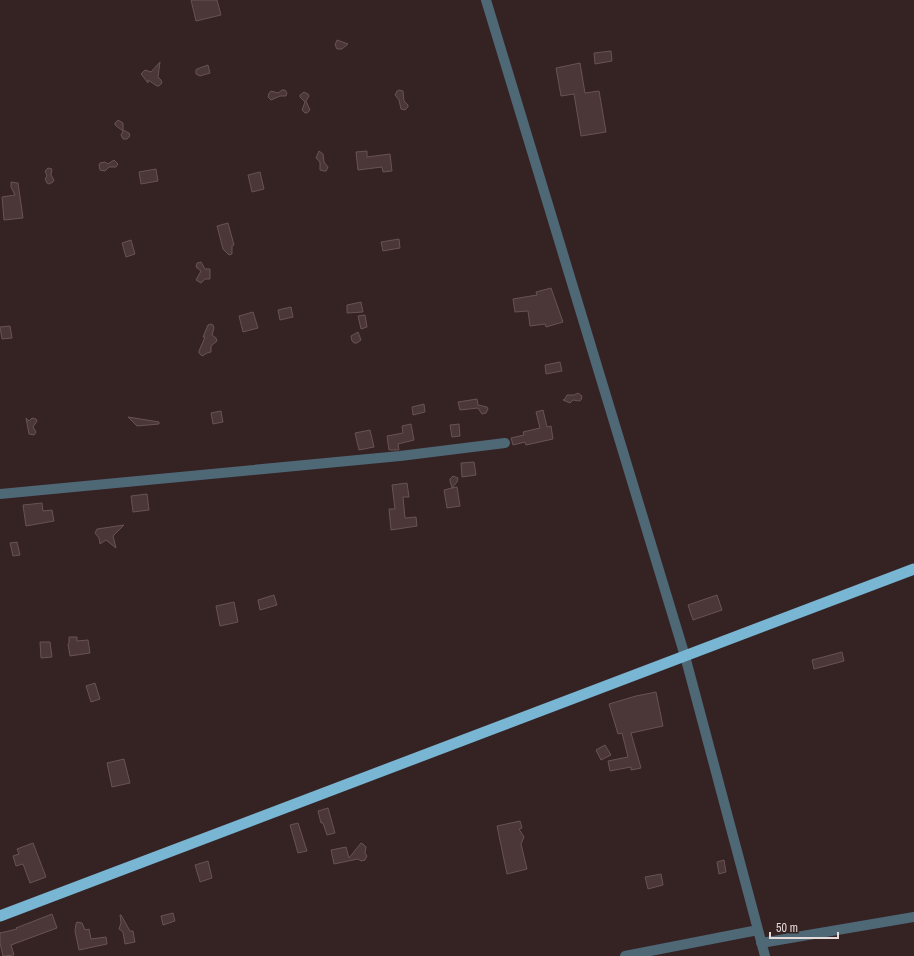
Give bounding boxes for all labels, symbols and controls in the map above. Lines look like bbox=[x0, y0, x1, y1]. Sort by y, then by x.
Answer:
scale bar bbox=[770, 914, 838, 940]
text: 50 m bbox=[776, 920, 798, 936]

